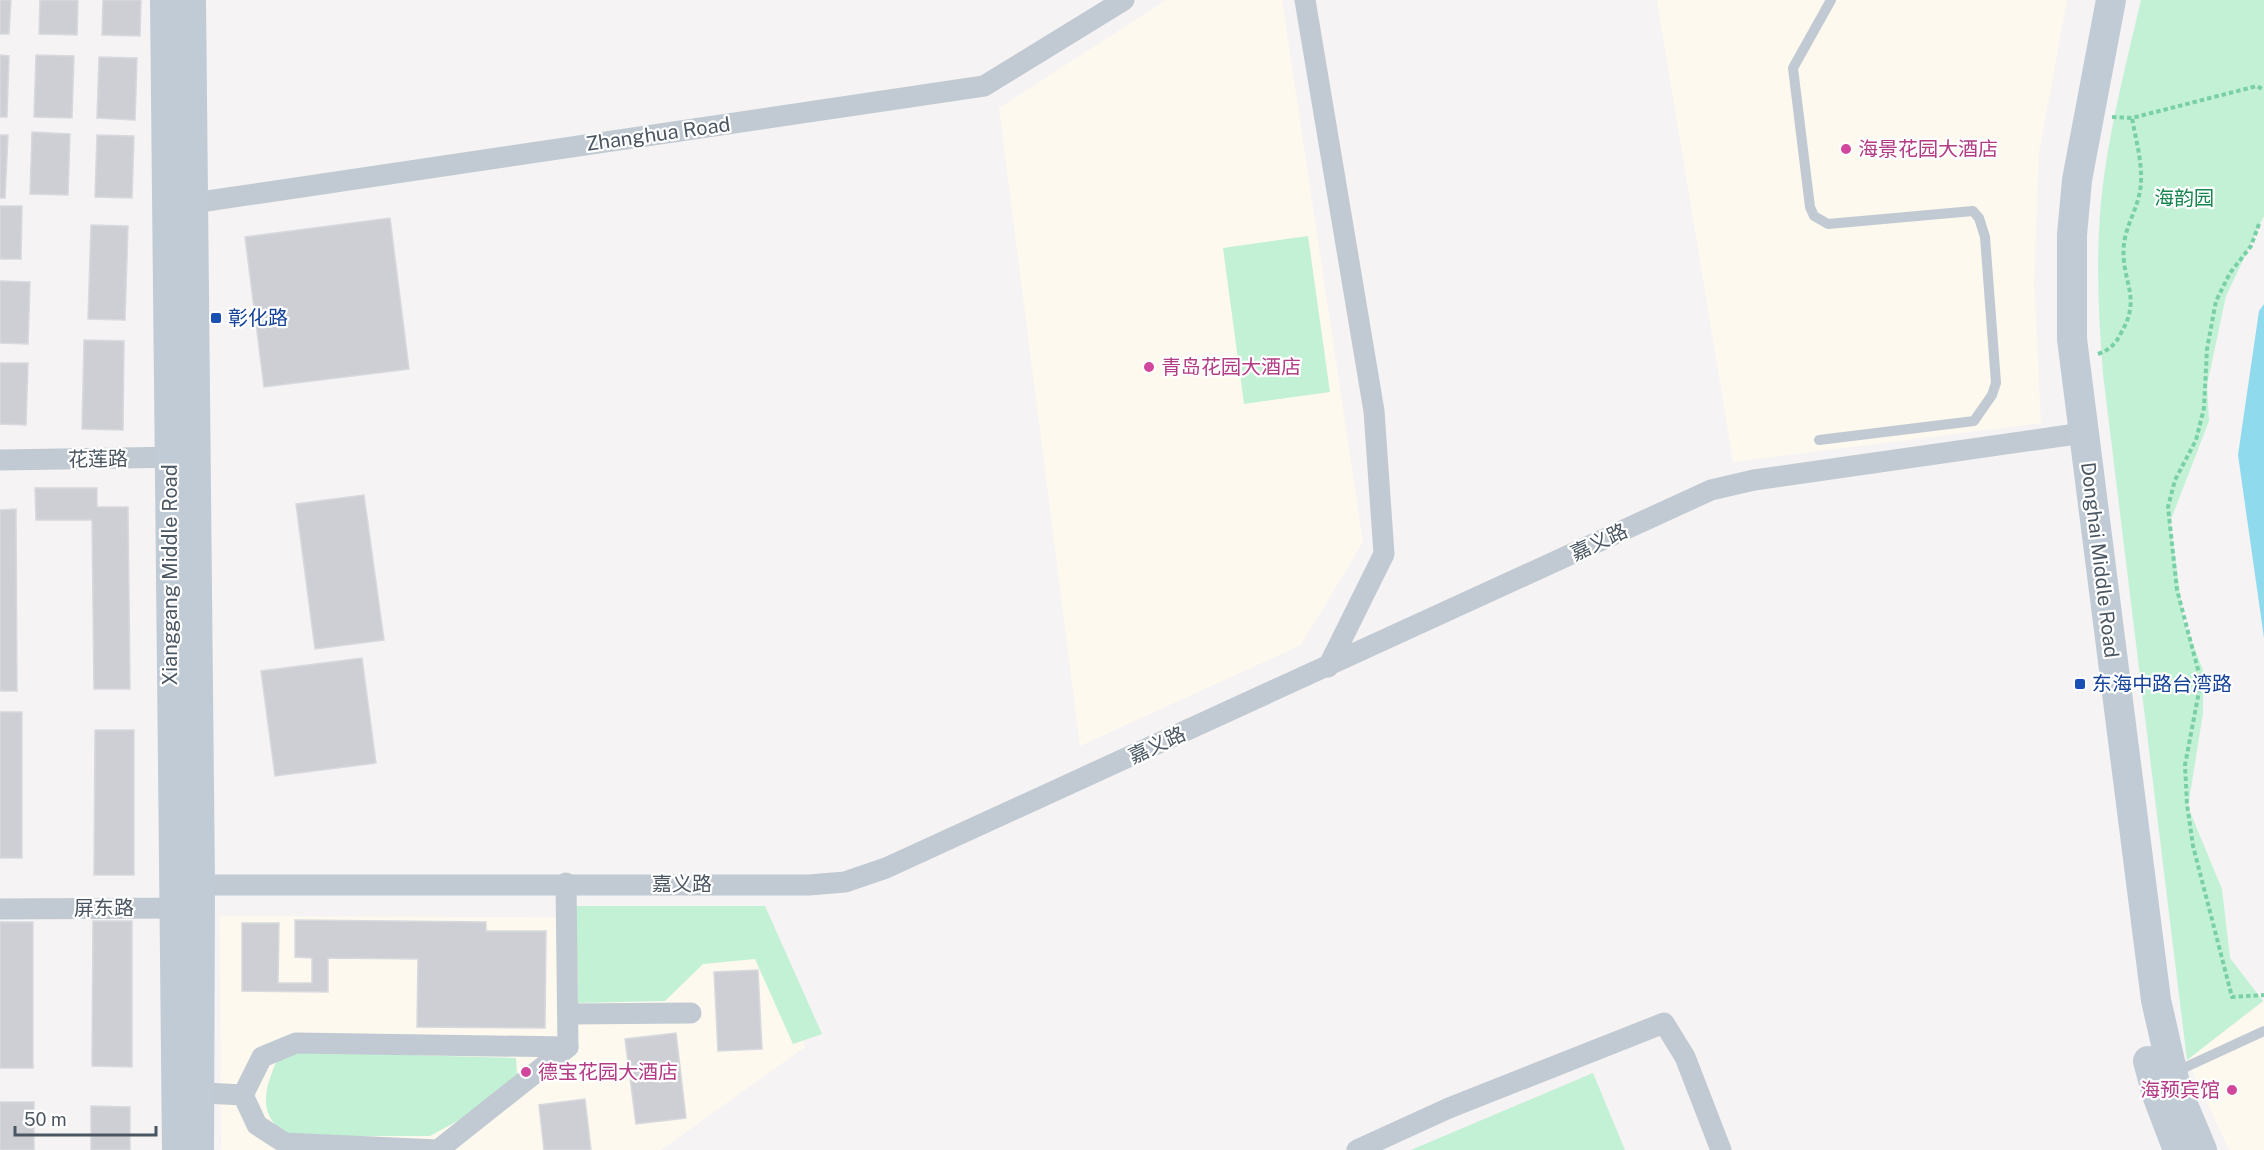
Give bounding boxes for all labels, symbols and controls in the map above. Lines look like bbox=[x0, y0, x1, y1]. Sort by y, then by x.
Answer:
street label: Zhanghua Road bbox=[584, 112, 732, 156]
place label: 海景花园大酒店 bbox=[1858, 137, 1998, 161]
marker: 海景花园大酒店 bbox=[1839, 142, 1853, 156]
park label: 海韵园 bbox=[2154, 186, 2214, 210]
place label: 彰化路 bbox=[228, 306, 288, 330]
marker: 彰化路 bbox=[209, 311, 223, 325]
place label: 青岛花园大酒店 bbox=[1161, 355, 1301, 379]
marker: 青岛花园大酒店 bbox=[1142, 360, 1156, 374]
street label: 花莲路 bbox=[68, 446, 128, 472]
street label: Donghai Middle Road bbox=[2076, 461, 2124, 659]
street label: Xianggang Middle Road bbox=[158, 464, 182, 686]
street label: 嘉义路 bbox=[1567, 518, 1631, 566]
place label: 东海中路台湾路 bbox=[2092, 672, 2232, 696]
marker: 东海中路台湾路 bbox=[2073, 677, 2087, 691]
street label: 嘉义路 bbox=[1125, 721, 1189, 769]
street label: 嘉义路 bbox=[652, 872, 712, 896]
street label: 屏东路 bbox=[74, 896, 134, 920]
place label: 德宝花园大酒店 bbox=[538, 1060, 678, 1084]
marker: 德宝花园大酒店 bbox=[519, 1065, 533, 1079]
place label: 海预宾馆 bbox=[2140, 1078, 2220, 1102]
marker: 海预宾馆 bbox=[2225, 1083, 2239, 1097]
scale bar bbox=[15, 1099, 156, 1137]
text: 50 m bbox=[24, 1109, 67, 1130]

